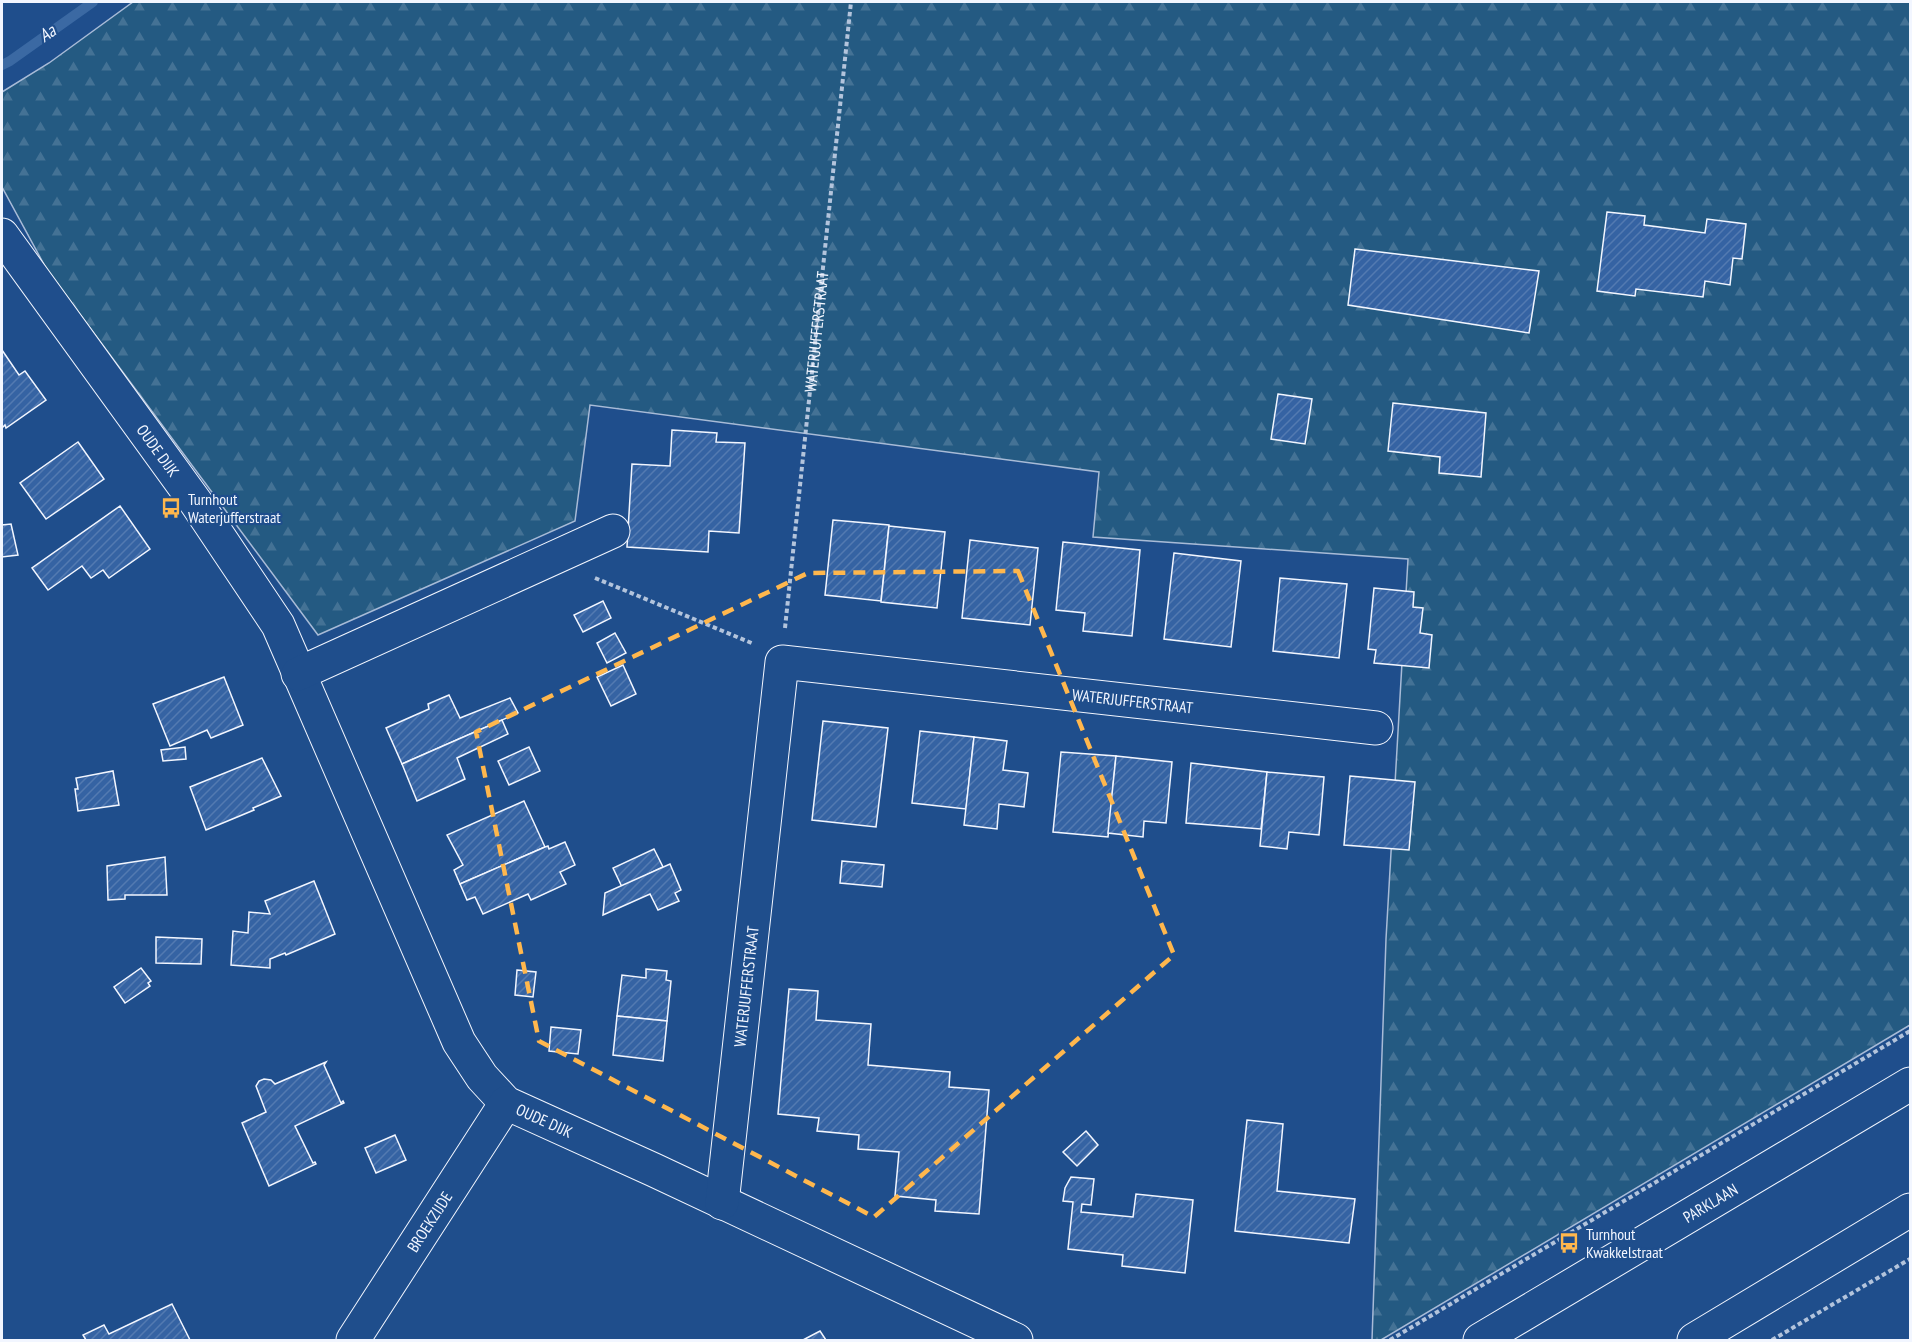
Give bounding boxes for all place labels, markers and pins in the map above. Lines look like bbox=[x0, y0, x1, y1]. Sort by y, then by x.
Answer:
place label: Turnhout Waterjufferstraat bbox=[188, 489, 281, 527]
bus stop icon: Turnhout Waterjufferstraat bbox=[159, 496, 183, 520]
place label: Turnhout Kwakkelstraat bbox=[1586, 1224, 1664, 1262]
bus stop icon: Turnhout Kwakkelstraat bbox=[1557, 1231, 1581, 1255]

